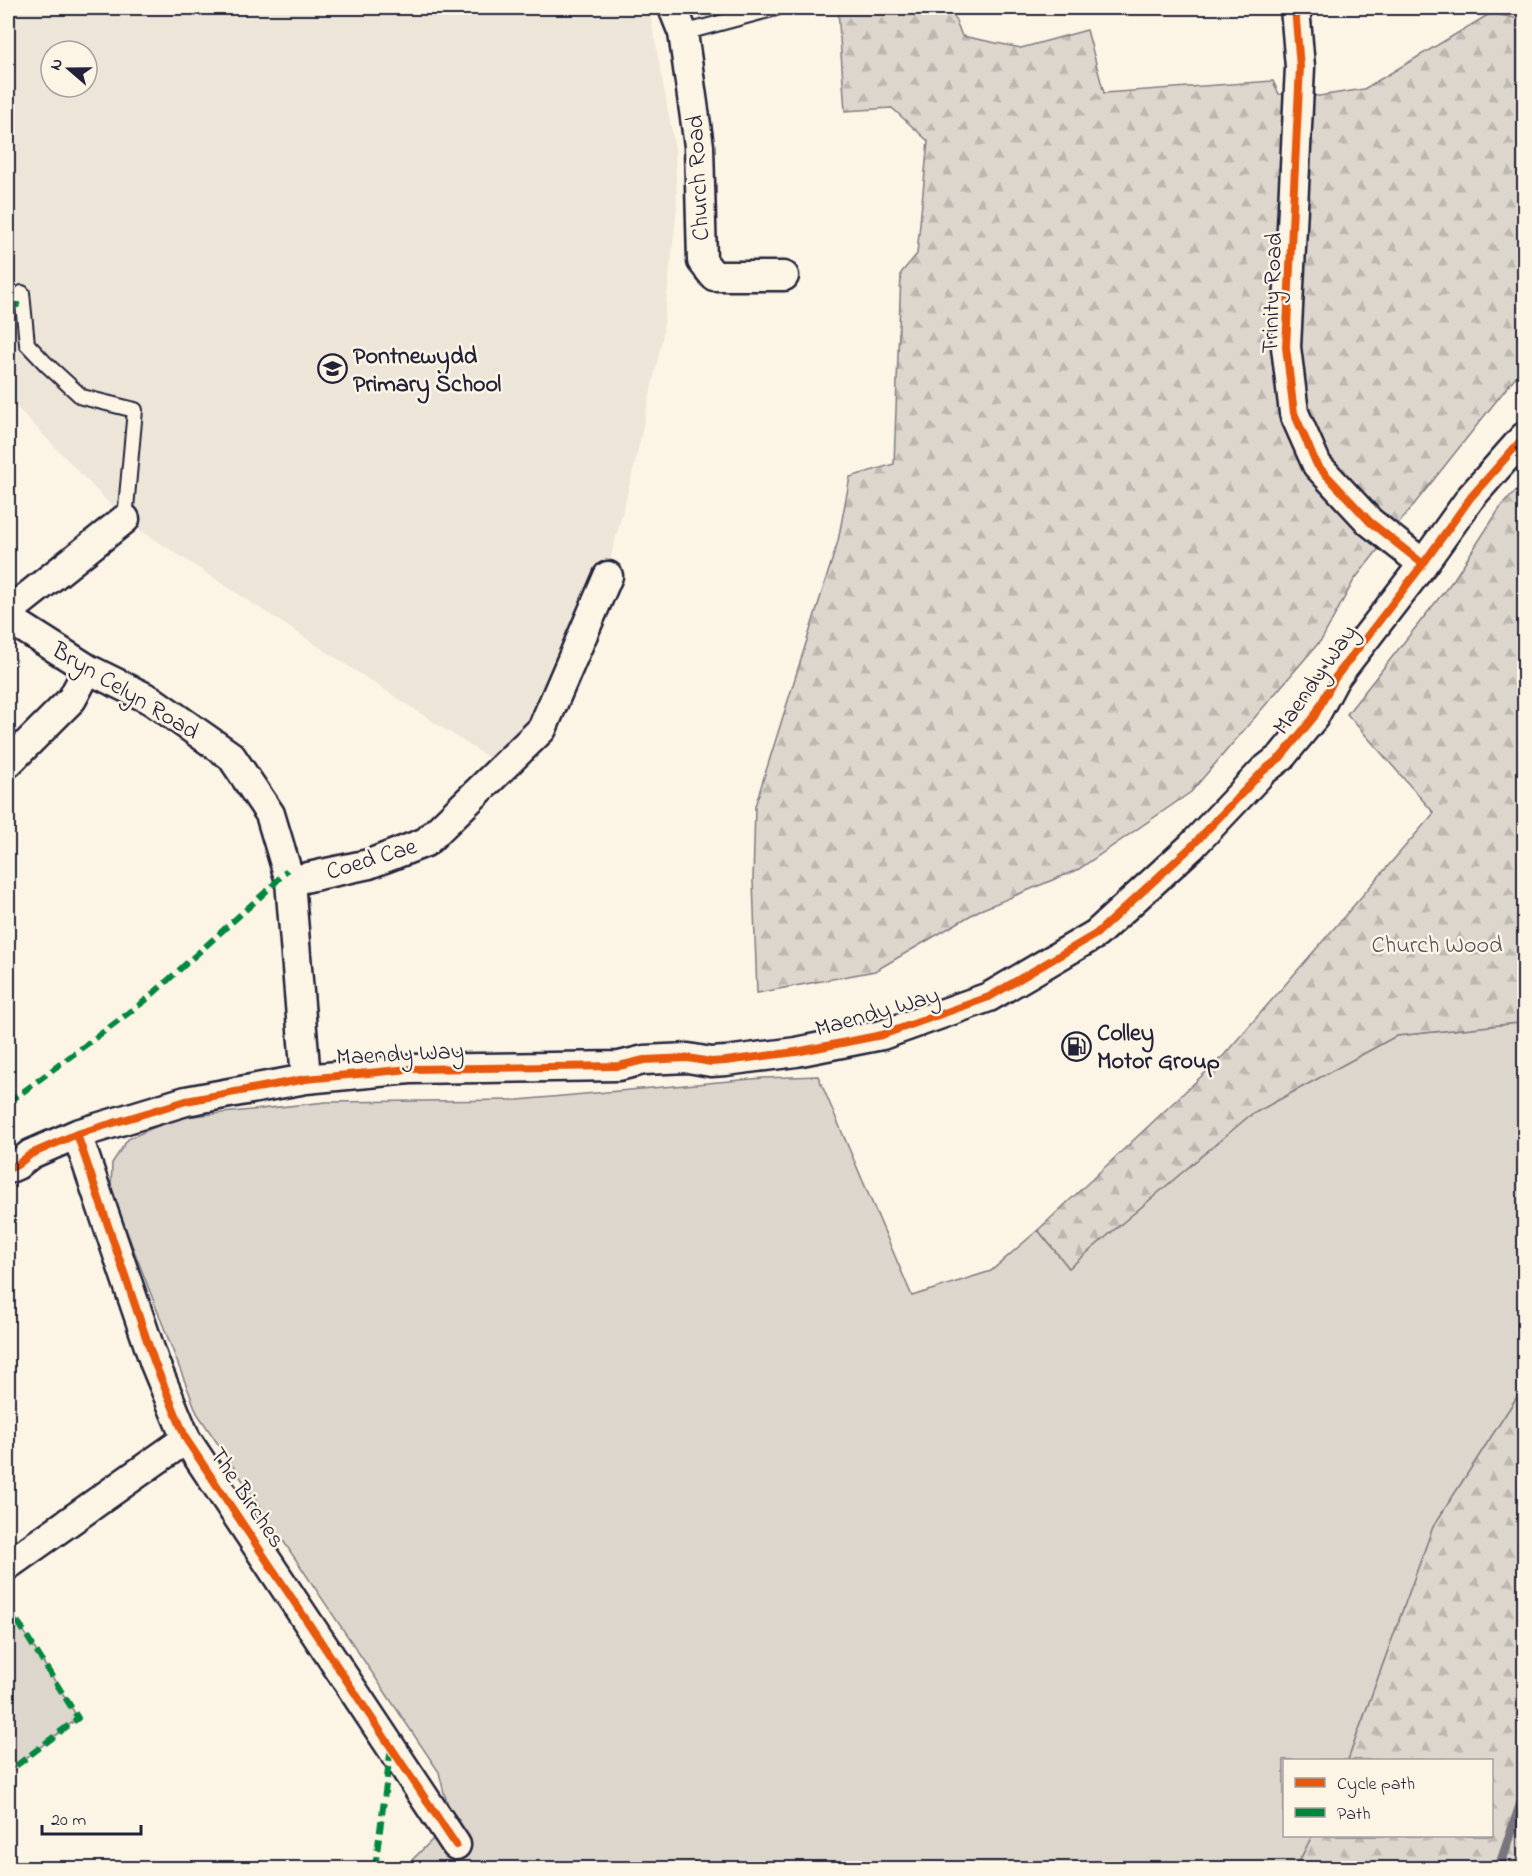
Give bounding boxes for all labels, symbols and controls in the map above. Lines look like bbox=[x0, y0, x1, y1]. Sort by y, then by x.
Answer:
north arrow bbox=[39, 39, 99, 99]
text: N bbox=[44, 55, 70, 74]
street label: Church Road bbox=[679, 114, 720, 242]
street label: Trinity Road bbox=[1254, 231, 1294, 354]
place label: Pontnewydd Primary School bbox=[353, 340, 501, 404]
school or university icon: Pontnewydd Primary School bbox=[316, 353, 348, 385]
street label: Maendy Way bbox=[1265, 618, 1368, 743]
street label: Bryn Celyn Road bbox=[43, 634, 205, 751]
street label: Coed Cae bbox=[322, 830, 421, 891]
park label: Church Wood bbox=[1372, 929, 1503, 964]
street label: Maendy Way bbox=[811, 979, 944, 1049]
place label: Colley Motor Group bbox=[1097, 1017, 1220, 1080]
fuel station icon: Colley Motor Group bbox=[1060, 1030, 1092, 1062]
street label: Maendy Way bbox=[335, 1035, 465, 1077]
street label: The Birches bbox=[199, 1441, 293, 1556]
legend bbox=[1283, 1759, 1493, 1837]
text: Cycle path bbox=[1337, 1772, 1415, 1798]
scale bar bbox=[42, 1798, 141, 1836]
text: Path bbox=[1337, 1802, 1371, 1828]
text: 20 m bbox=[51, 1808, 86, 1834]

